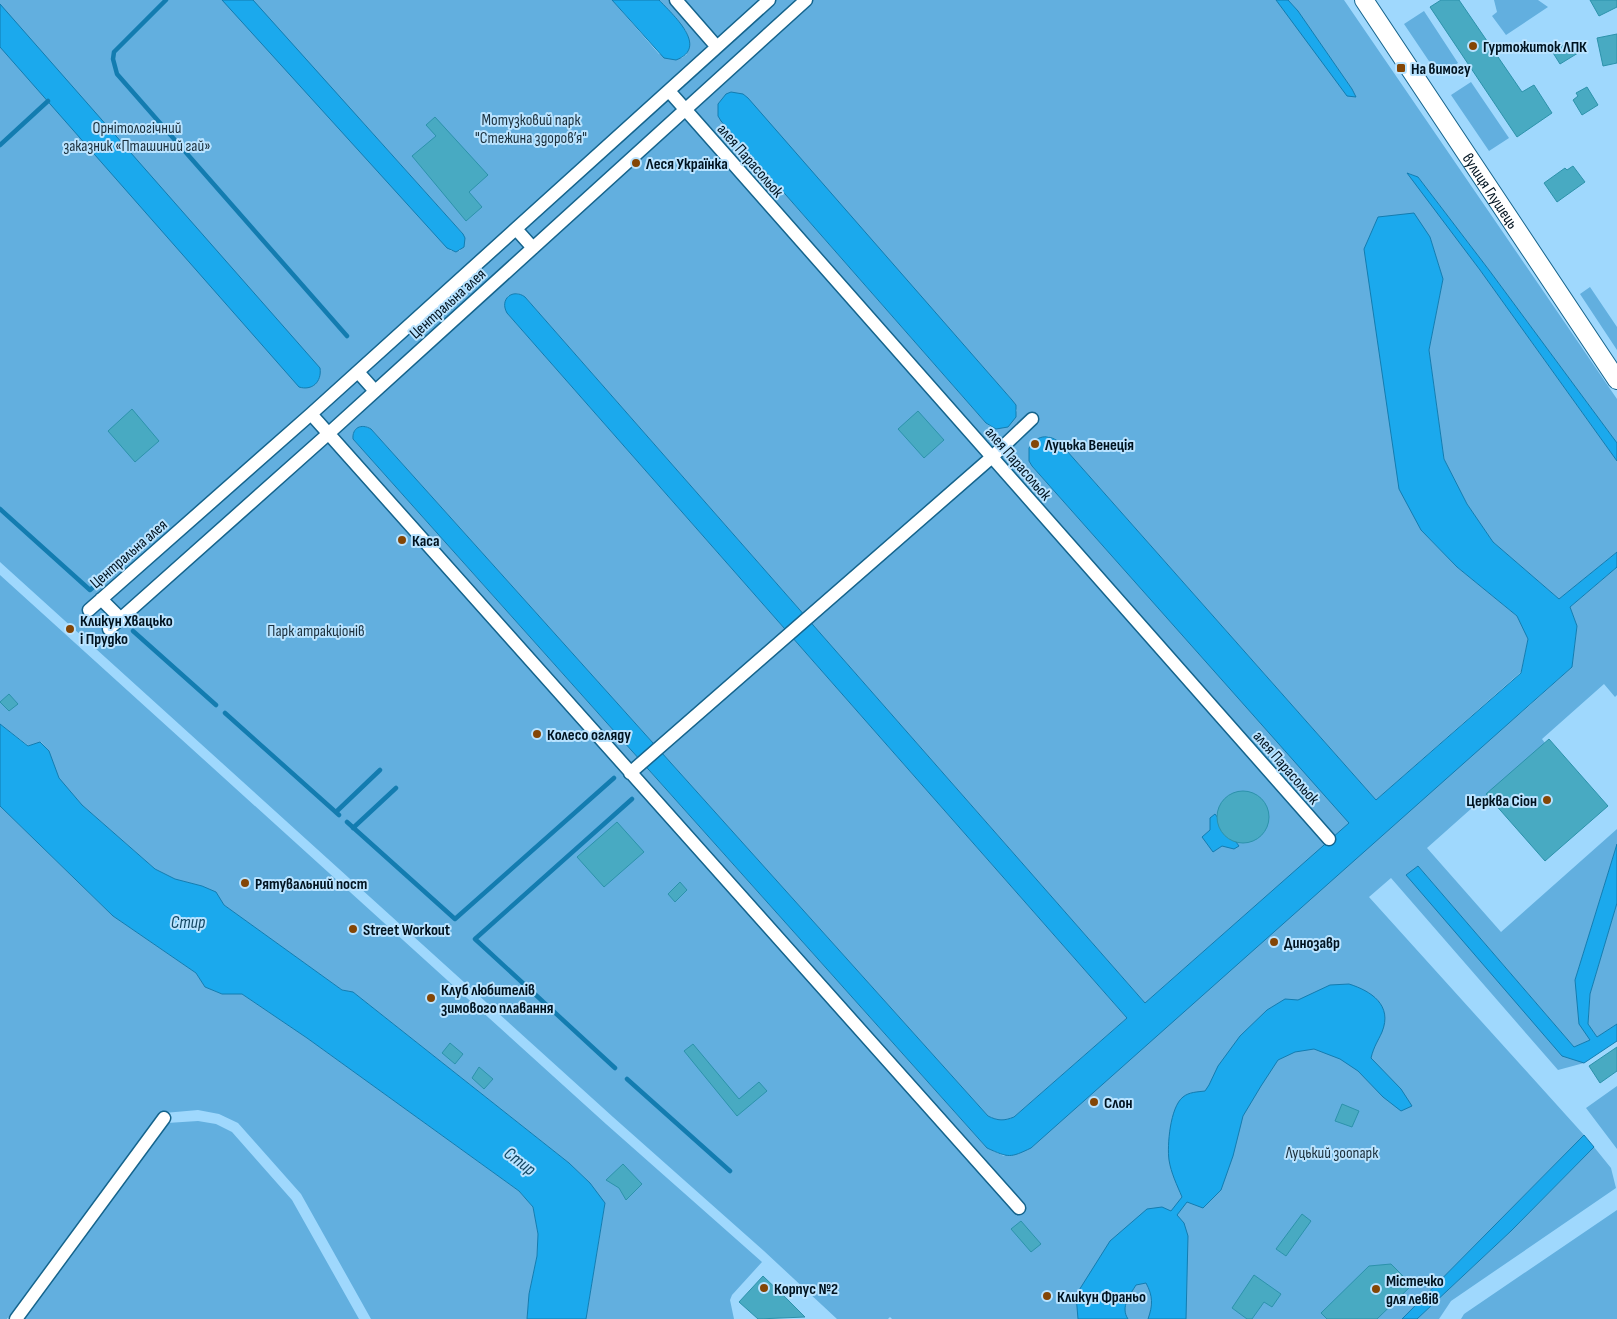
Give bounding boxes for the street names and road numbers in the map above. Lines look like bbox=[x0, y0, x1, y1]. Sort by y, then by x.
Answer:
street label: алея Парасольок bbox=[713, 120, 788, 202]
street label: вулиця Глушець bbox=[1458, 150, 1522, 233]
street label: Центральна алея bbox=[406, 265, 490, 343]
street label: алея Парасольок bbox=[981, 423, 1056, 505]
street label: Центральна алея bbox=[87, 515, 171, 593]
street label: алея Парасольок bbox=[1249, 727, 1324, 809]

